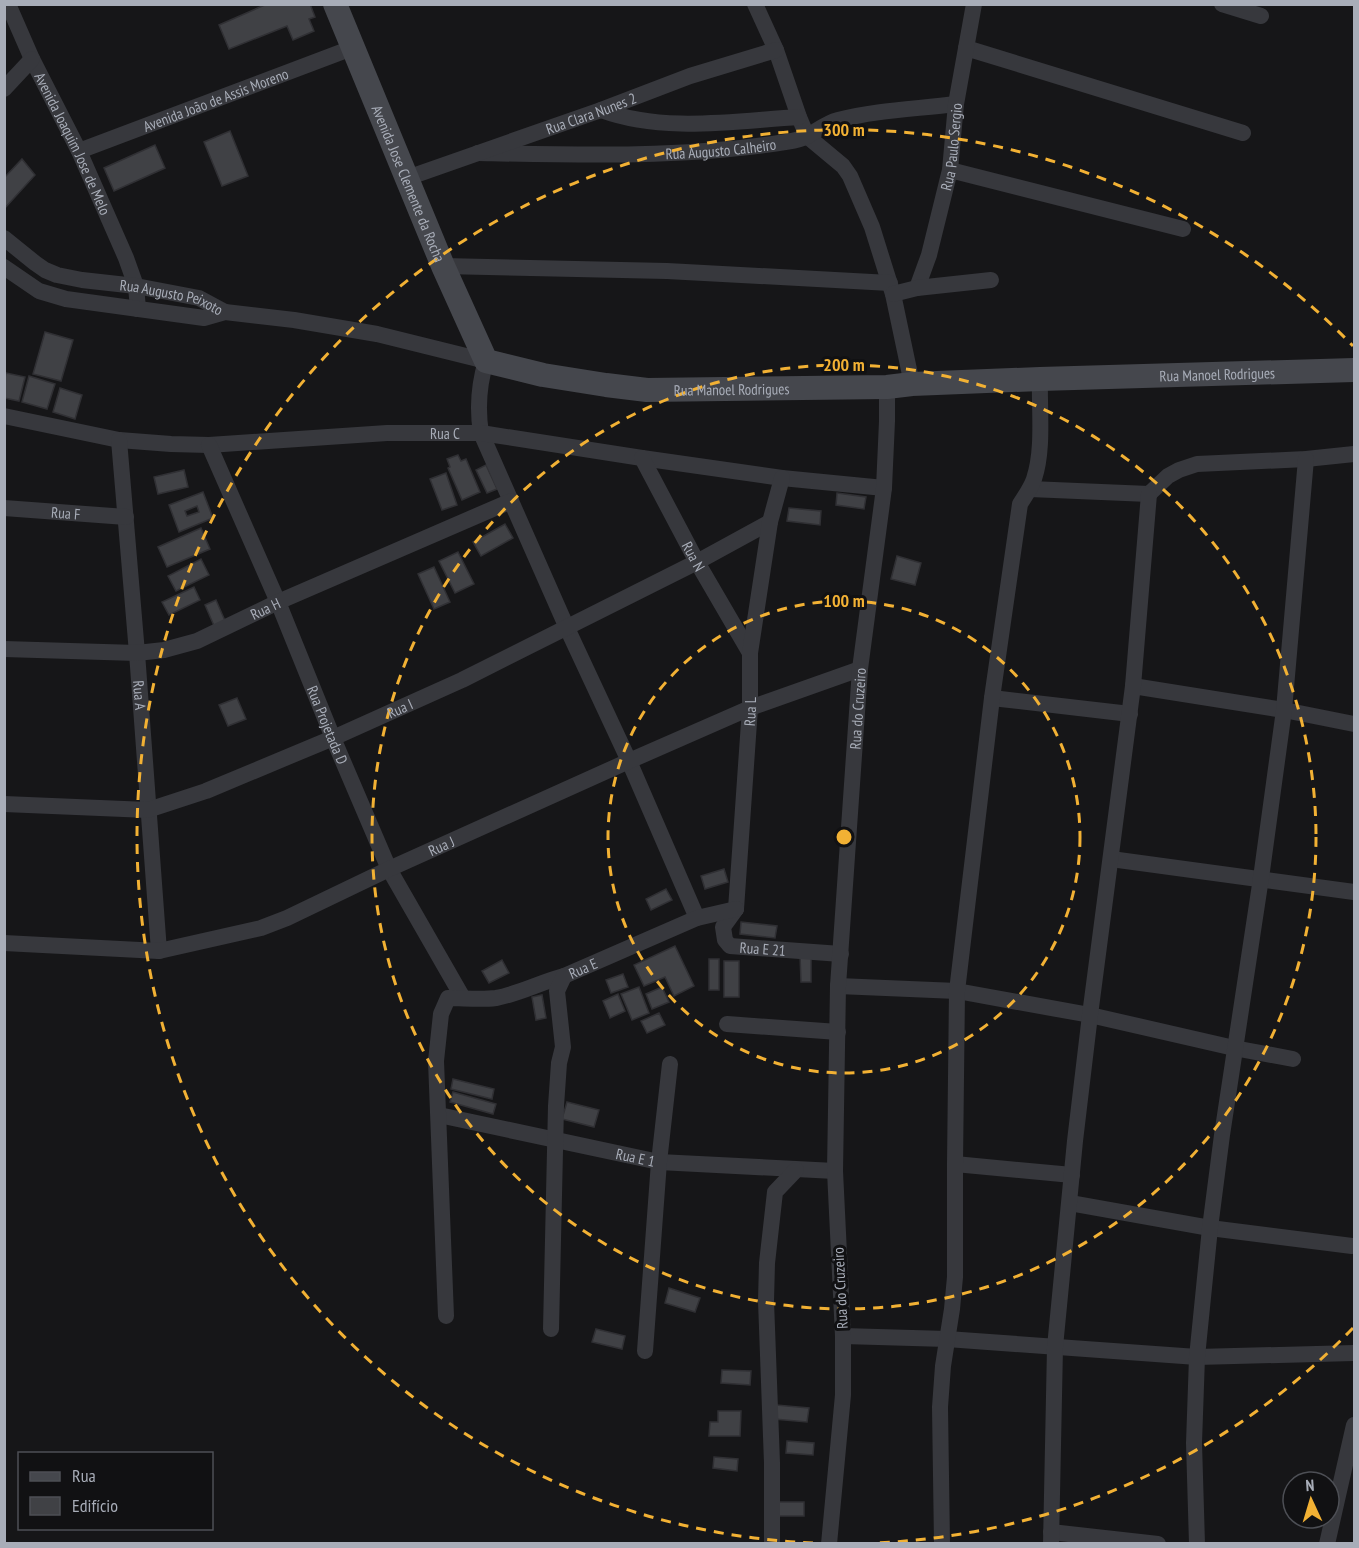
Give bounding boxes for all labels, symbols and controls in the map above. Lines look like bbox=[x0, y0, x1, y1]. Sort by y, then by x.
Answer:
street label: Avenida João de Assis Moreno bbox=[140, 63, 291, 135]
street label: Avenida Joaquim Jose de Melo bbox=[31, 69, 115, 218]
street label: Rua Clara Nunes 2 bbox=[543, 88, 639, 138]
street label: Avenida Jose Clemente da Rocha bbox=[368, 102, 450, 265]
street label: Rua Paulo Sergio bbox=[936, 102, 966, 192]
text: 300 m bbox=[823, 118, 865, 141]
street label: Rua Augusto Calheiro bbox=[665, 134, 777, 163]
street label: Rua Augusto Peixoto bbox=[119, 275, 227, 319]
text: 200 m bbox=[823, 353, 865, 376]
street label: Rua Manoel Rodrigues bbox=[1159, 363, 1275, 385]
street label: Rua Manoel Rodrigues bbox=[674, 379, 790, 399]
street label: Rua C bbox=[430, 424, 460, 443]
street label: Rua F bbox=[51, 502, 81, 523]
street label: Rua N bbox=[678, 538, 710, 574]
text: 100 m bbox=[823, 589, 865, 612]
street label: Rua H bbox=[247, 593, 283, 623]
street label: Rua do Cruzeiro bbox=[845, 667, 870, 750]
street label: Rua A bbox=[130, 680, 151, 711]
street label: Rua Projetada D bbox=[303, 683, 353, 767]
street label: Rua I bbox=[384, 694, 416, 722]
street label: Rua L bbox=[739, 696, 760, 727]
centre of rings bbox=[834, 827, 854, 847]
street label: Rua J bbox=[425, 831, 457, 860]
street label: Rua E 21 bbox=[739, 937, 786, 959]
street label: Rua E bbox=[566, 953, 600, 982]
street label: Rua E 1 bbox=[614, 1144, 657, 1170]
street label: Rua do Cruzeiro bbox=[828, 1247, 852, 1329]
legend bbox=[18, 1452, 213, 1530]
text: Rua bbox=[72, 1464, 96, 1487]
north arrow bbox=[1281, 1470, 1341, 1530]
text: N bbox=[1305, 1475, 1315, 1495]
text: Edifício bbox=[72, 1494, 118, 1517]

